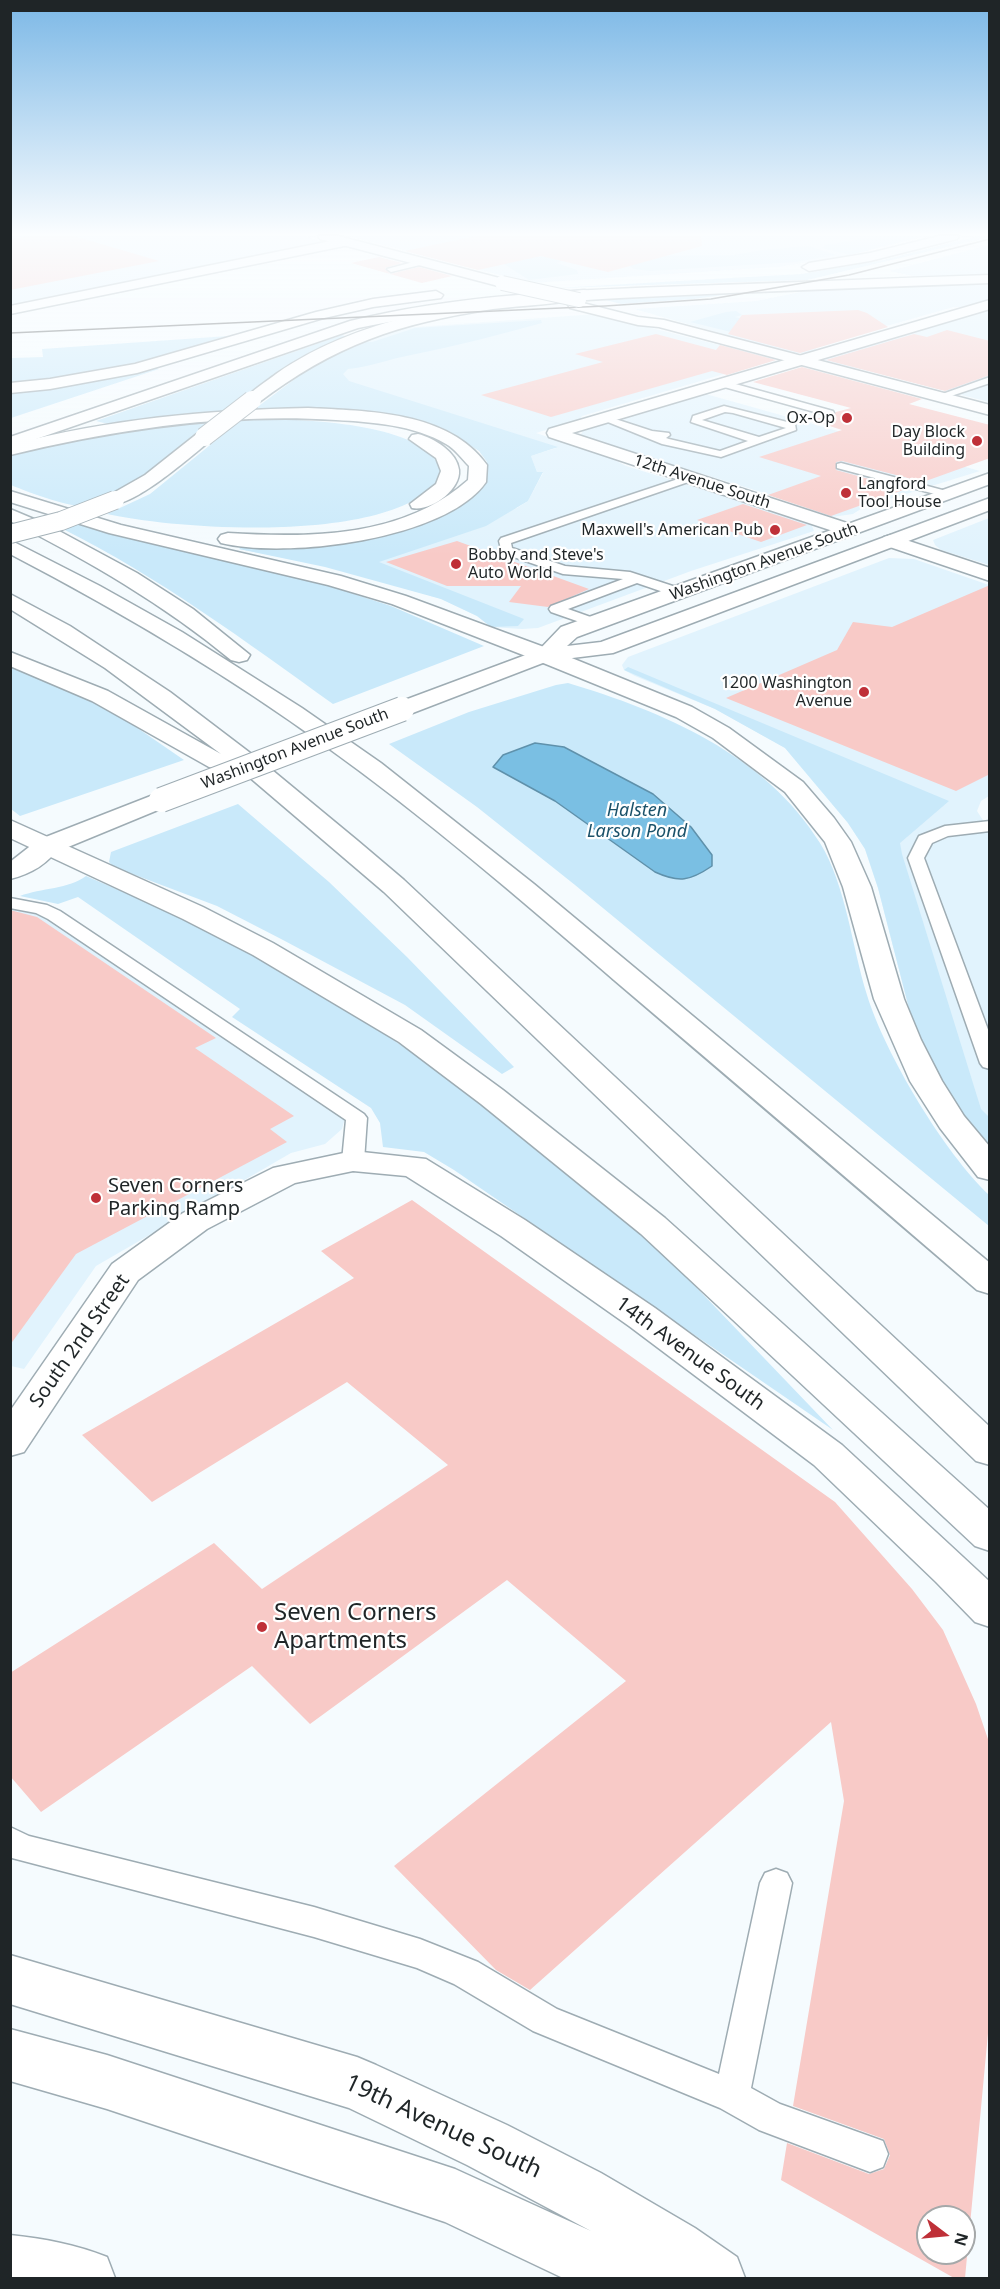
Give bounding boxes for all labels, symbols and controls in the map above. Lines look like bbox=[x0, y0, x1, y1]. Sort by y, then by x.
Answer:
place label: Ox-Op bbox=[787, 408, 835, 428]
marker: Ox-Op bbox=[840, 411, 854, 425]
place label: Day Block Building bbox=[892, 422, 965, 460]
marker: Day Block Building bbox=[970, 434, 984, 448]
street label: 12th Avenue South bbox=[631, 451, 773, 513]
place label: Langford Tool House bbox=[858, 474, 942, 512]
marker: Langford Tool House bbox=[839, 486, 853, 500]
street label: Washington Avenue South bbox=[667, 519, 861, 605]
place label: Maxwell's American Pub bbox=[581, 520, 763, 540]
marker: Maxwell's American Pub bbox=[768, 523, 782, 537]
place label: Bobby and Steve's Auto World bbox=[468, 545, 604, 583]
marker: Bobby and Steve's Auto World bbox=[449, 557, 463, 571]
place label: 1200 Washington Avenue bbox=[721, 673, 852, 711]
marker: 1200 Washington Avenue bbox=[857, 685, 871, 699]
street label: Washington Avenue South bbox=[199, 704, 391, 794]
water label: Halsten Larson Pond bbox=[587, 800, 687, 842]
place label: Seven Corners Parking Ramp bbox=[108, 1174, 243, 1221]
marker: Seven Corners Parking Ramp bbox=[89, 1191, 103, 1205]
street label: South 2nd Street bbox=[25, 1270, 135, 1412]
street label: 14th Avenue South bbox=[611, 1292, 769, 1416]
place label: Seven Corners Apartments bbox=[274, 1599, 436, 1655]
marker: Seven Corners Apartments bbox=[255, 1620, 269, 1634]
street label: 19th Avenue South bbox=[340, 2069, 546, 2185]
north arrow bbox=[916, 2205, 976, 2265]
text: N bbox=[949, 2230, 974, 2249]

